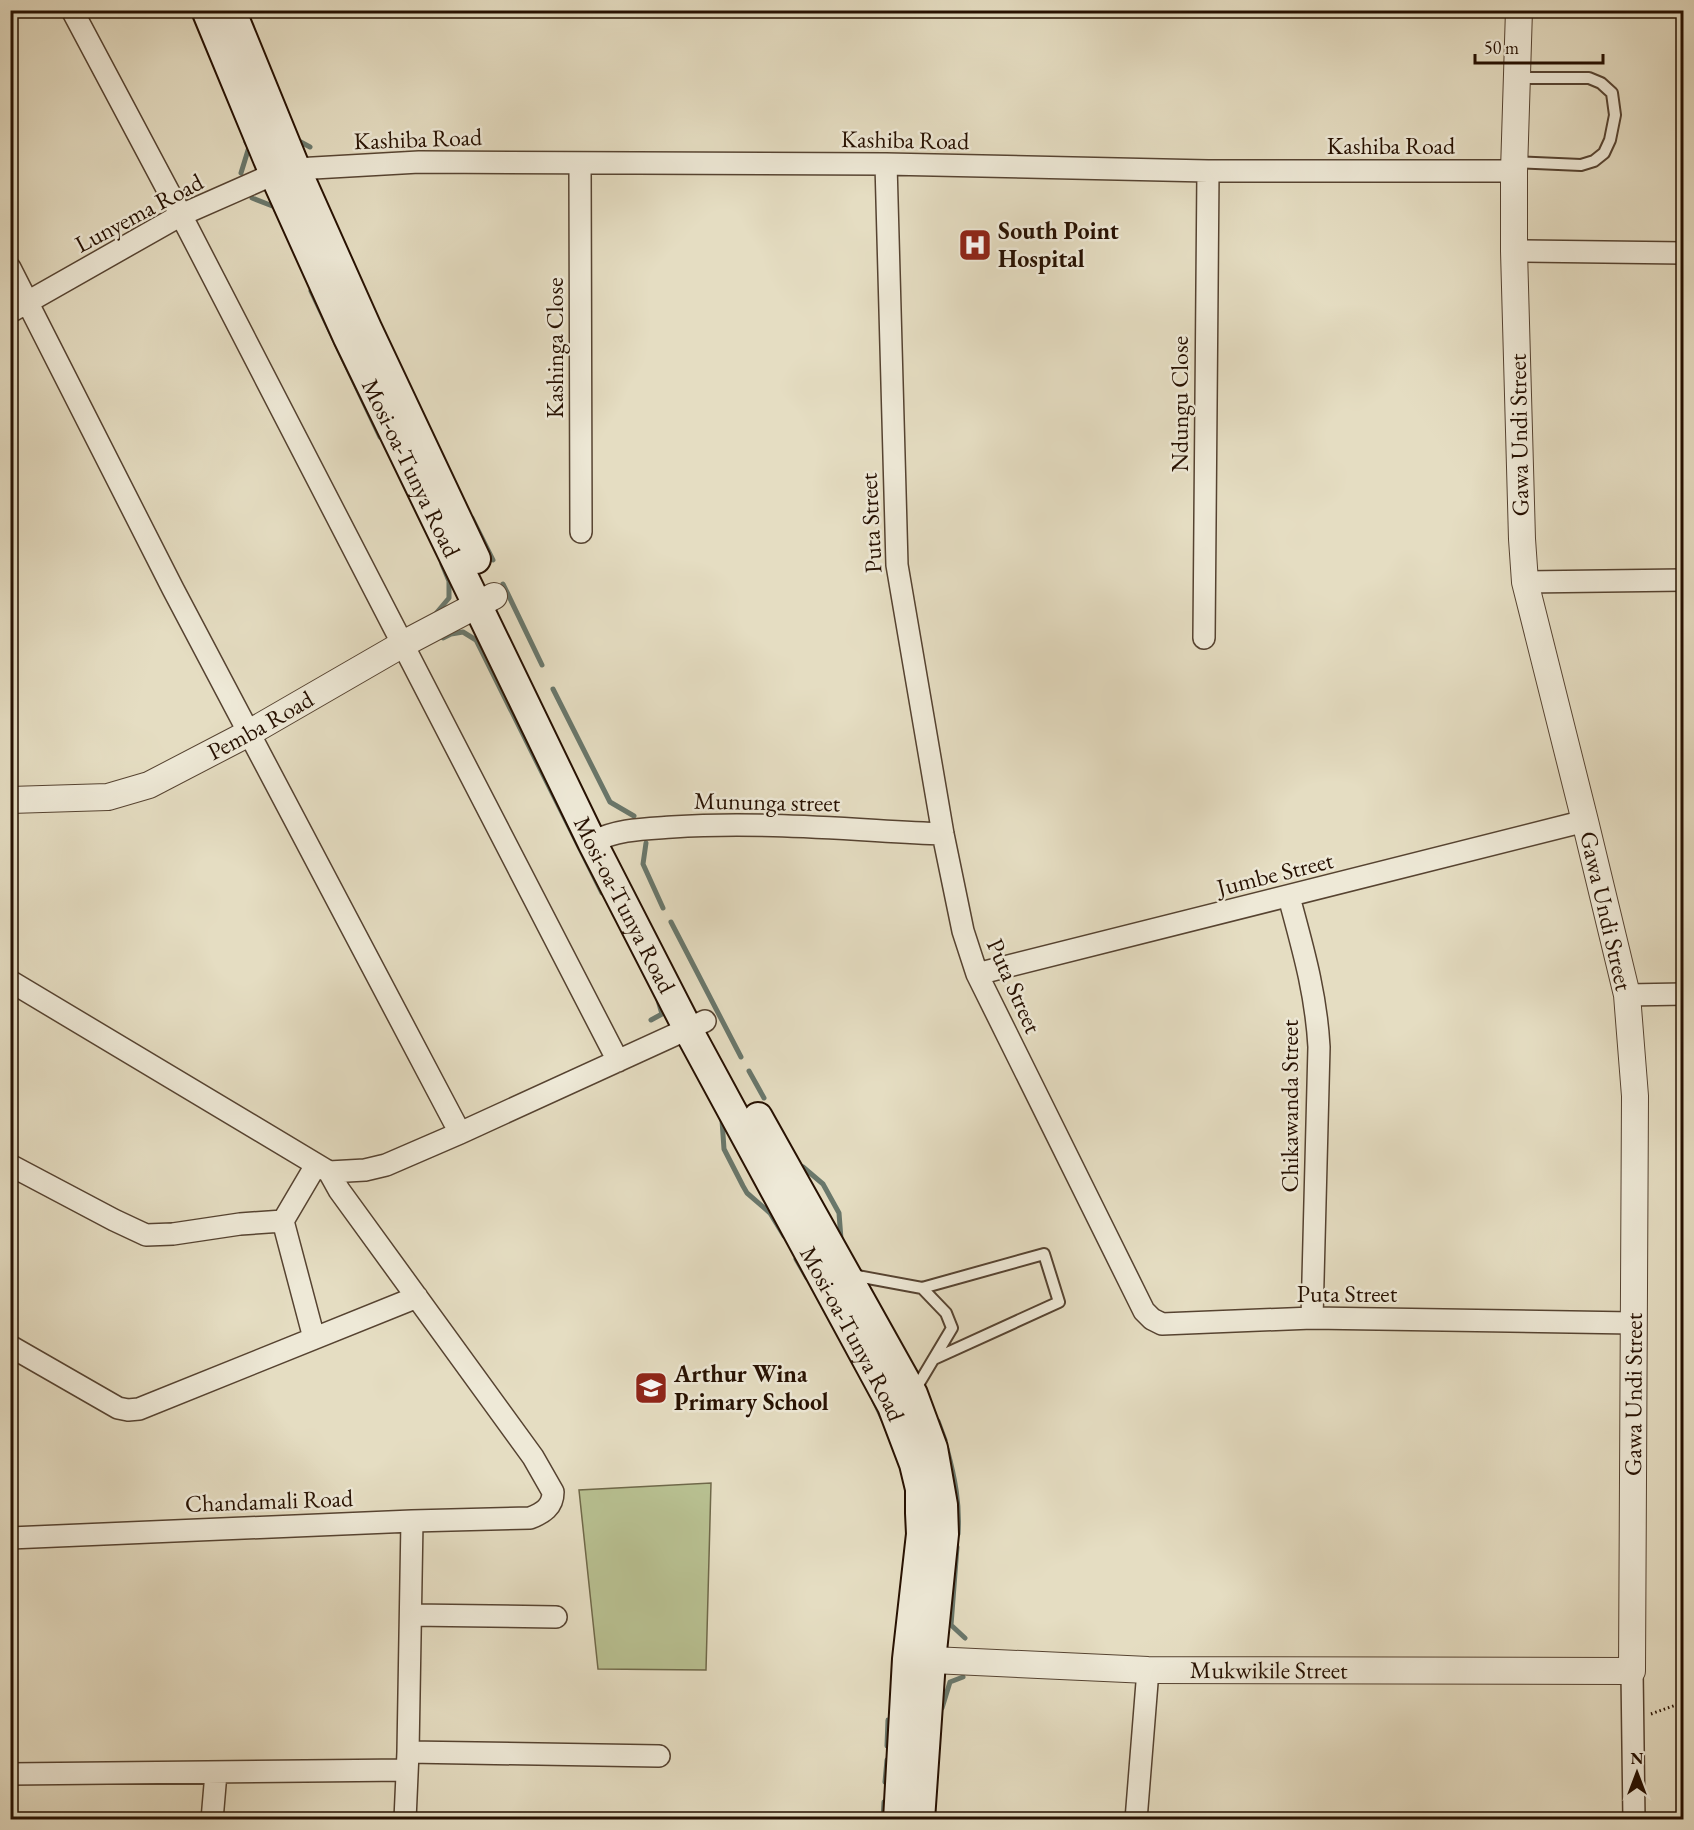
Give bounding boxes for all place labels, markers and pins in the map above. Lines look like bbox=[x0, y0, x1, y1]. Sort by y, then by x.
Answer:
place label: South Point Hospital bbox=[998, 215, 1119, 274]
hospital icon: South Point Hospital bbox=[957, 227, 993, 263]
place label: Arthur Wina Primary School bbox=[673, 1358, 829, 1418]
school or university icon: Arthur Wina Primary School bbox=[633, 1370, 669, 1406]

